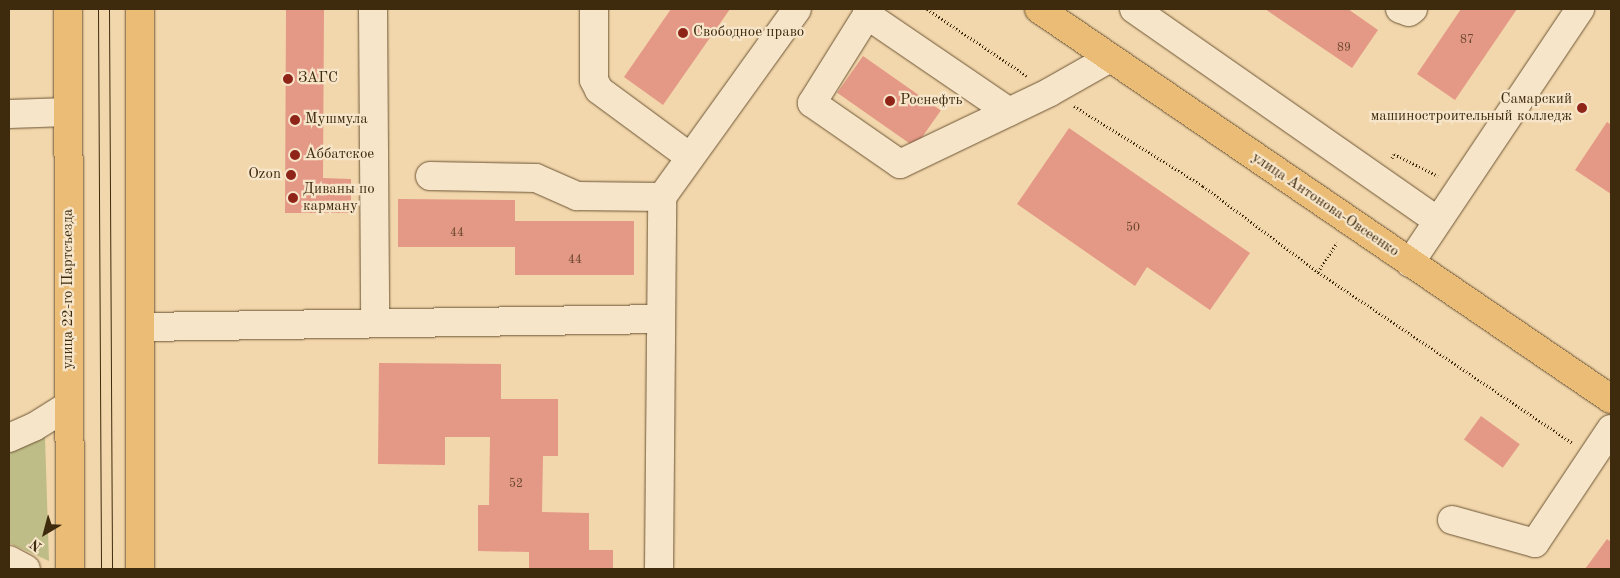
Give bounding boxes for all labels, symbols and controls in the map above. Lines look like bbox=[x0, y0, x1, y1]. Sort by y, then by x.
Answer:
place label: Свободное право bbox=[693, 24, 804, 42]
marker: Свободное право bbox=[677, 27, 689, 39]
house number: 87 bbox=[1460, 34, 1474, 48]
house number: 89 bbox=[1337, 42, 1351, 56]
place label: ЗАГС bbox=[298, 70, 338, 88]
marker: ЗАГС bbox=[282, 73, 294, 85]
place label: Самарский машиностроительный колледж bbox=[1371, 90, 1572, 125]
place label: Роснефть bbox=[900, 92, 962, 110]
marker: Роснефть bbox=[884, 95, 896, 107]
marker: Самарский машиностроительный колледж bbox=[1576, 102, 1588, 114]
place label: Мушмула bbox=[305, 111, 368, 129]
marker: Мушмула bbox=[289, 114, 301, 126]
place label: Аббатское bbox=[305, 146, 374, 164]
marker: Аббатское bbox=[289, 149, 301, 161]
street label: улица Антонова-Овсеенко bbox=[1248, 149, 1402, 261]
place label: Ozon bbox=[248, 166, 281, 184]
marker: Ozon bbox=[285, 169, 297, 181]
place label: Диваны по карману bbox=[303, 180, 375, 215]
marker: Диваны по карману bbox=[287, 192, 299, 204]
street label: улица 22-го Партсъезда bbox=[60, 209, 78, 369]
house number: 50 bbox=[1126, 222, 1140, 236]
house number: 44 bbox=[450, 227, 464, 241]
house number: 44 bbox=[568, 254, 582, 268]
house number: 52 bbox=[509, 478, 523, 492]
north arrow bbox=[20, 508, 70, 558]
text: N bbox=[27, 536, 44, 554]

